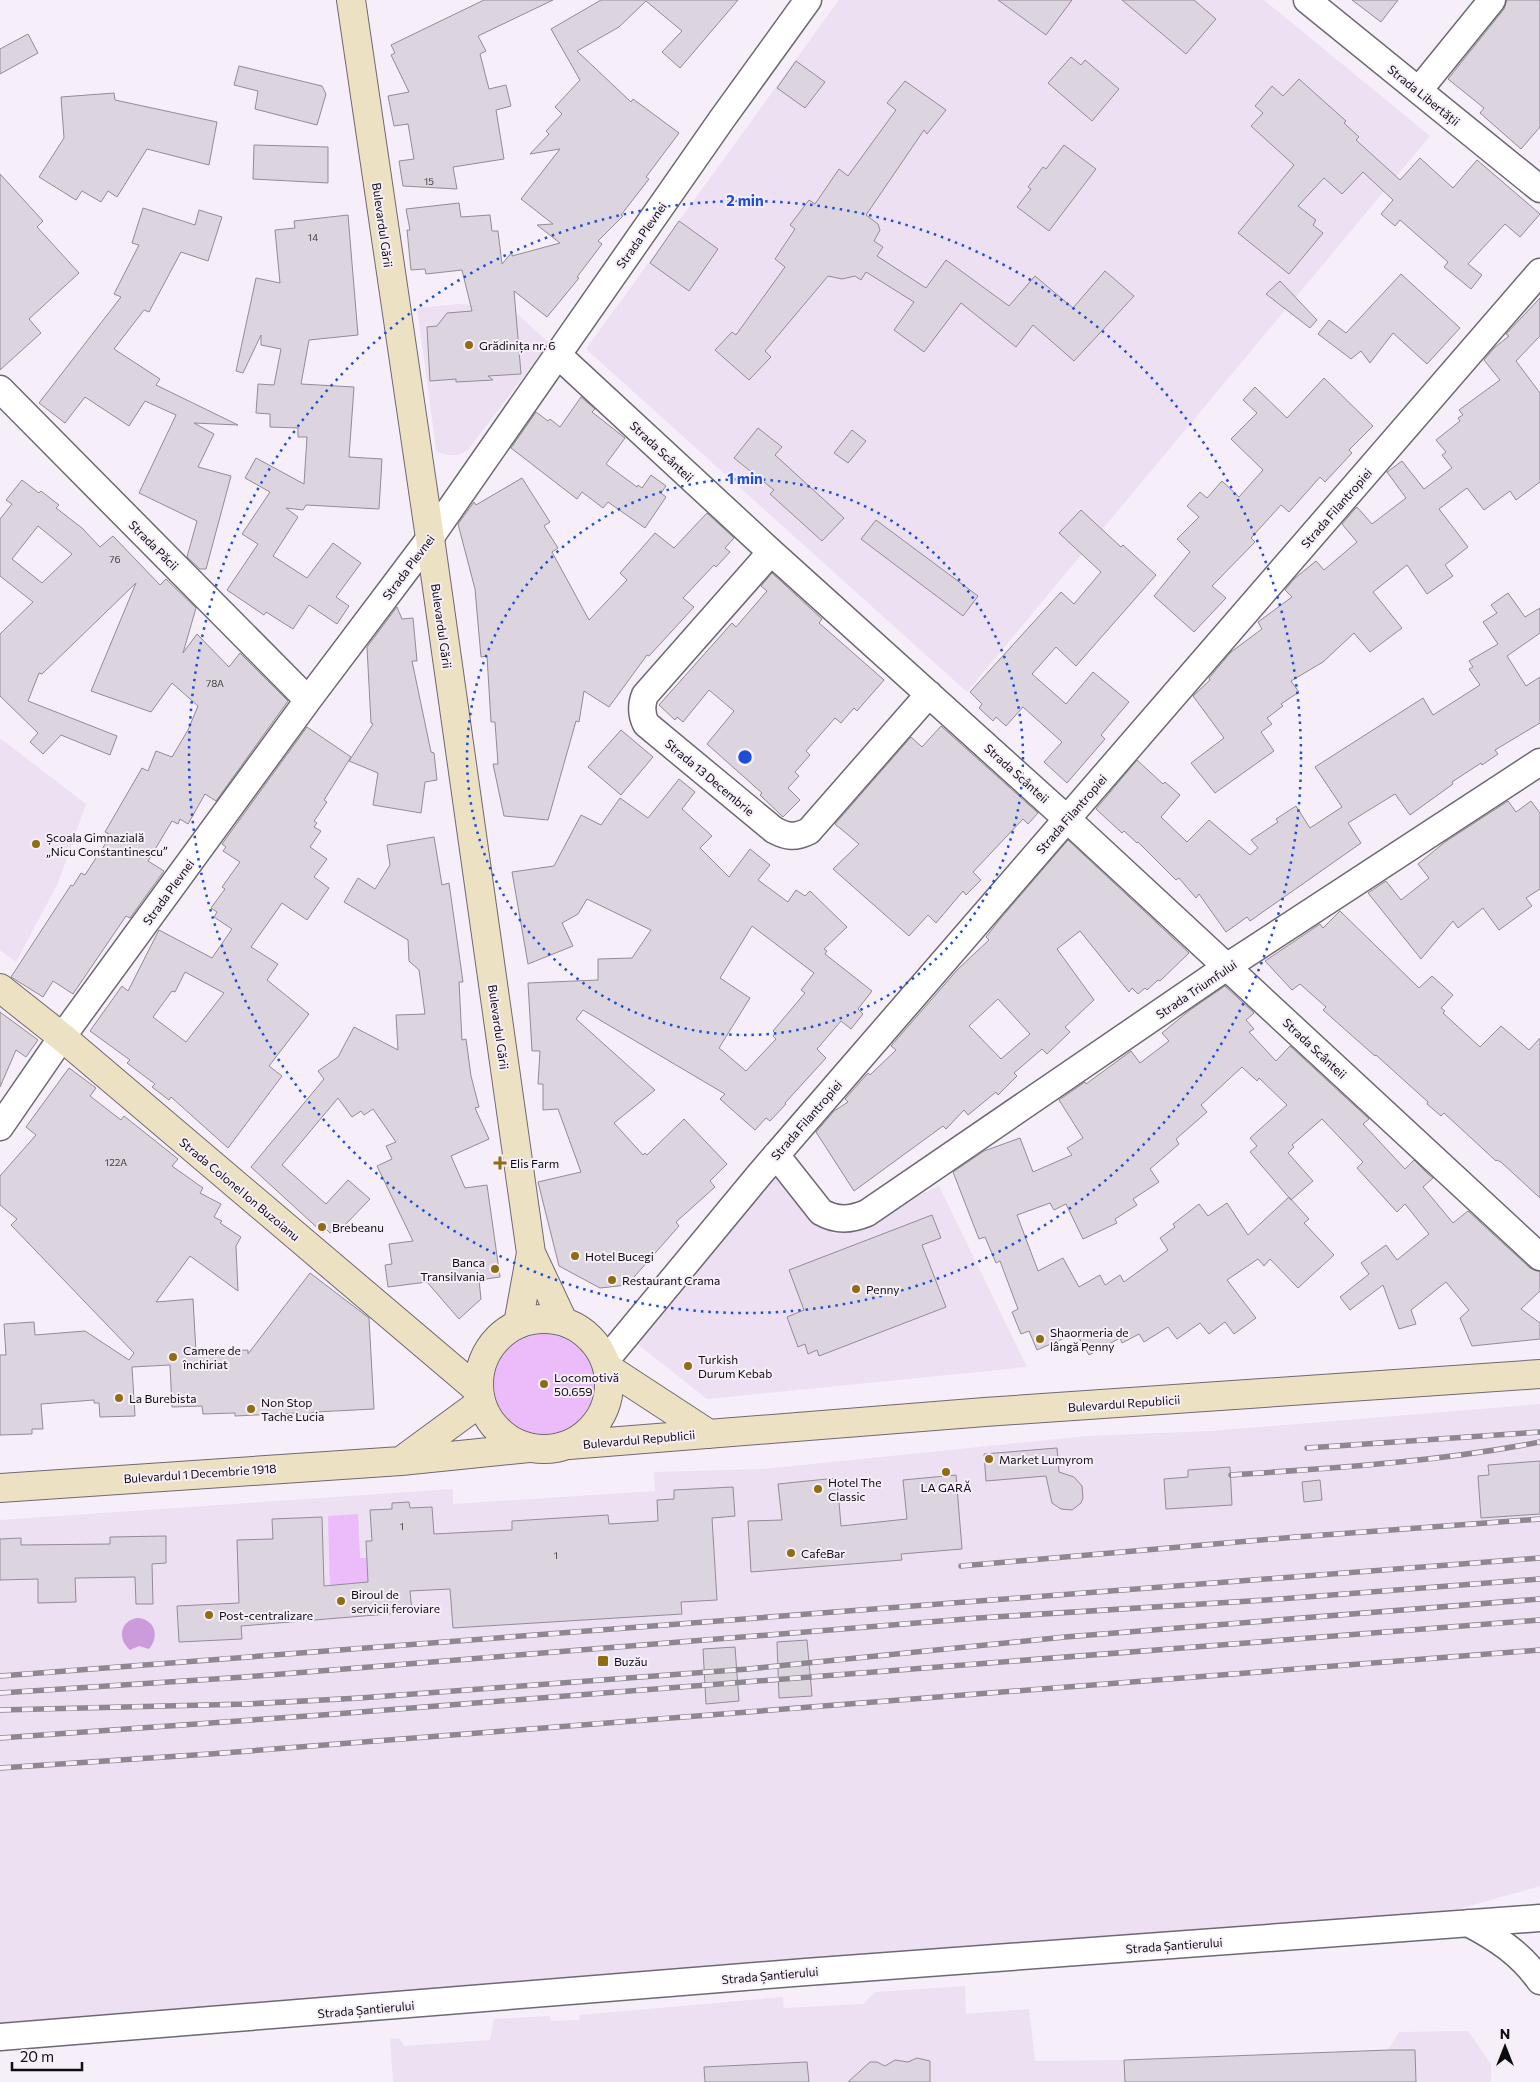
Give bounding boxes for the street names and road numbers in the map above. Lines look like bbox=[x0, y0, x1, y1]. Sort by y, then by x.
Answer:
street label: Strada Libertății bbox=[1384, 62, 1463, 129]
street label: Bulevardul Gării bbox=[370, 182, 396, 268]
street label: Strada Plevnei bbox=[613, 199, 669, 271]
street label: Strada Scânteii bbox=[627, 418, 697, 484]
street label: Strada Filantropiei bbox=[1298, 465, 1374, 551]
street label: Strada Păcii bbox=[126, 517, 182, 573]
street label: Strada Plevnei bbox=[379, 532, 437, 602]
street label: Bulevardul Gării bbox=[429, 583, 455, 669]
street label: Strada 13 Decembrie bbox=[663, 736, 757, 818]
street label: Strada Scânteii bbox=[982, 740, 1052, 806]
street label: Strada Filantropiei bbox=[1033, 771, 1109, 857]
street label: Strada Plevnei bbox=[140, 857, 196, 927]
street label: Strada Triumfului bbox=[1153, 957, 1239, 1021]
street label: Bulevardul Gării bbox=[486, 984, 512, 1070]
street label: Strada Scânteii bbox=[1280, 1015, 1350, 1081]
street label: Strada Filantropiei bbox=[768, 1077, 844, 1163]
street label: Strada Colonel Ion Buzoianu bbox=[177, 1135, 303, 1243]
street label: Bulevardul Republicii bbox=[1067, 1392, 1181, 1414]
street label: Bulevardul Republicii bbox=[582, 1427, 696, 1451]
street label: Bulevardul 1 Decembrie 1918 bbox=[123, 1461, 277, 1485]
street label: Strada Șantierului bbox=[1125, 1935, 1223, 1956]
street label: Strada Șantierului bbox=[721, 1964, 819, 1987]
street label: Strada Șantierului bbox=[317, 1998, 415, 2021]

